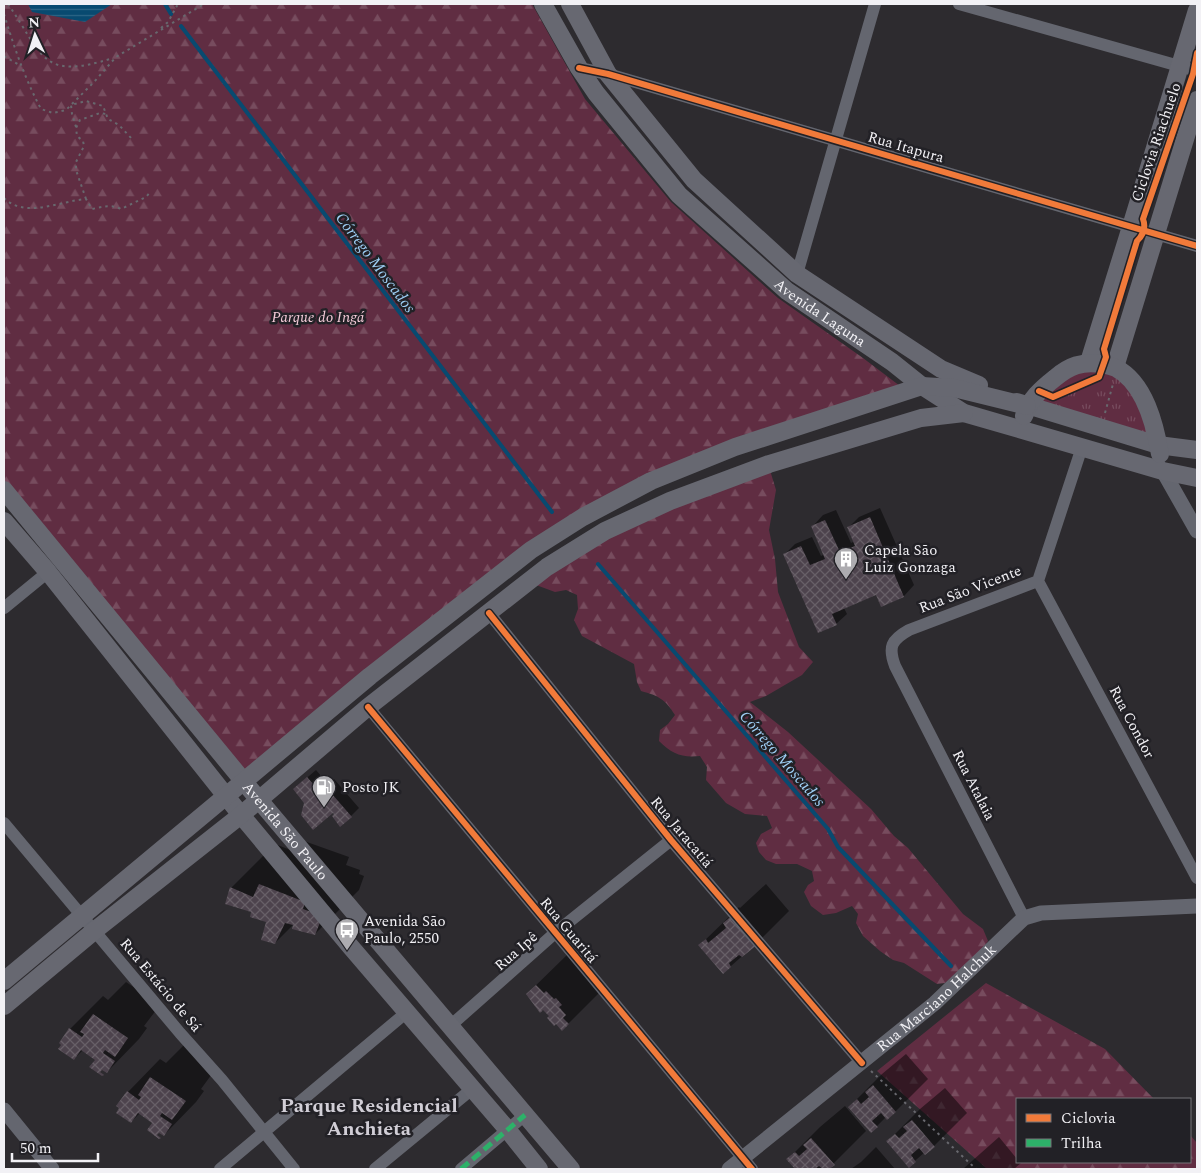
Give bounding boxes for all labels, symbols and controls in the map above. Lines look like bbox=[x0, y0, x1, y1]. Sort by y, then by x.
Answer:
north arrow bbox=[10, 10, 60, 60]
text: N bbox=[28, 12, 41, 33]
street label: Ciclovia Riachuelo bbox=[1125, 80, 1188, 205]
street label: Rua Itapura bbox=[865, 126, 947, 170]
water label: Córrego Moscados bbox=[329, 207, 421, 318]
street label: Avenida Laguna bbox=[768, 273, 871, 353]
park label: Parque do Ingá bbox=[272, 306, 365, 329]
place label: Capela São Luiz Gonzaga bbox=[864, 539, 956, 579]
building icon: Capela São Luiz Gonzaga bbox=[833, 546, 859, 580]
street label: Rua São Vicente bbox=[915, 559, 1025, 620]
street label: Rua Condor bbox=[1103, 682, 1160, 763]
water label: Córrego Moscados bbox=[734, 705, 831, 812]
street label: Rua Atalaia bbox=[946, 746, 1001, 825]
fuel station icon: Posto JK bbox=[311, 774, 337, 808]
place label: Posto JK bbox=[342, 776, 400, 799]
street label: Avenida São Paulo bbox=[236, 777, 333, 886]
street label: Rua Jaracatiá bbox=[645, 791, 719, 874]
street label: Rua Guaritá bbox=[534, 892, 604, 969]
place label: Avenida São Paulo, 2550 bbox=[364, 910, 446, 950]
bus stop icon: Avenida São Paulo, 2550 bbox=[334, 917, 360, 951]
street label: Rua Ipê bbox=[489, 926, 543, 977]
street label: Rua Estácio de Sá bbox=[114, 933, 207, 1038]
street label: Rua Marciano Halchuk bbox=[872, 939, 1002, 1058]
district label: Parque Residencial Anchieta bbox=[280, 1091, 458, 1144]
legend bbox=[1016, 1098, 1191, 1163]
text: Ciclovia bbox=[1061, 1107, 1116, 1130]
scale bar bbox=[12, 1130, 99, 1162]
text: Trilha bbox=[1061, 1132, 1102, 1155]
text: 50 m bbox=[20, 1137, 52, 1160]

